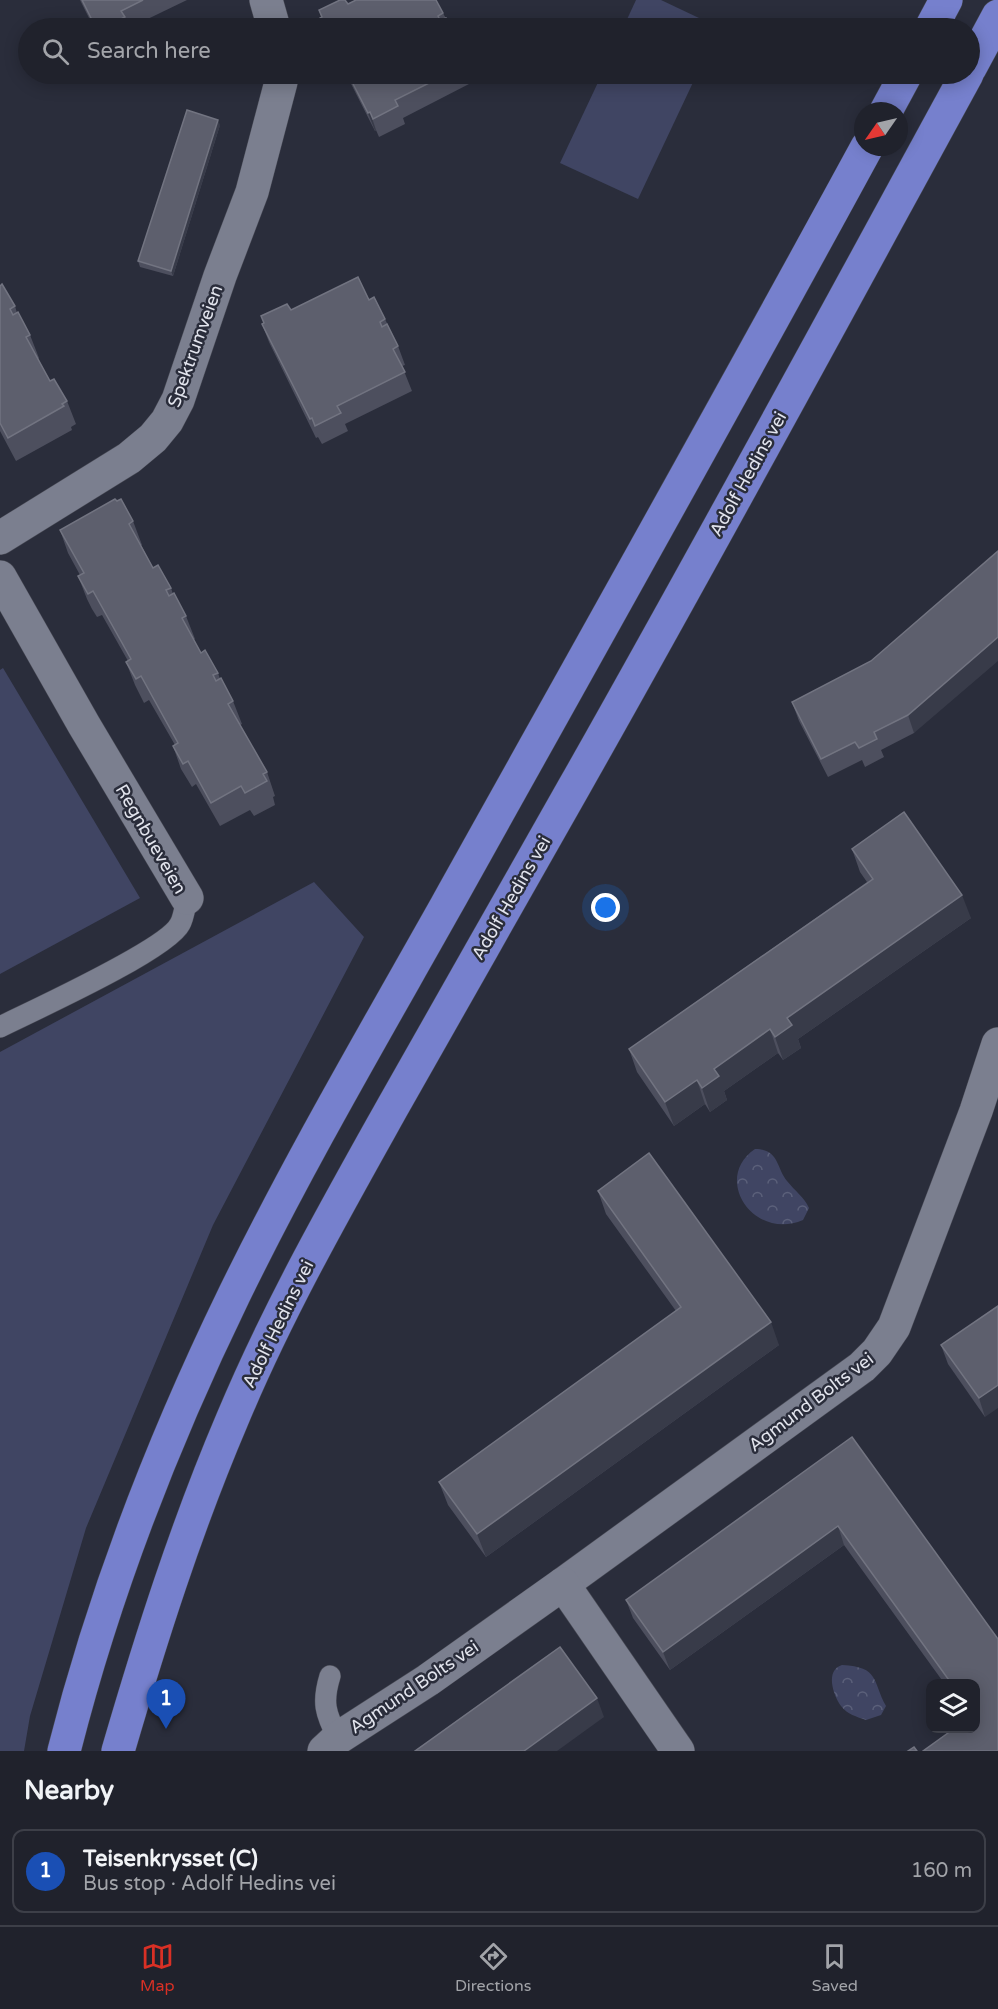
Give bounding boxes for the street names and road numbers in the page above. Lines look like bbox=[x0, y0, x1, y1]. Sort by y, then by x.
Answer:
street label: Spektrumveien bbox=[163, 282, 227, 410]
street label: Adolf Hedins vei bbox=[705, 408, 791, 540]
street label: Regnbueveien bbox=[111, 780, 191, 898]
street label: Adolf Hedins vei bbox=[467, 832, 555, 964]
street label: Adolf Hedins vei bbox=[238, 1257, 318, 1391]
street label: Agmund Bolts vei bbox=[744, 1348, 878, 1456]
street label: Agmund Bolts vei bbox=[345, 1636, 483, 1738]

